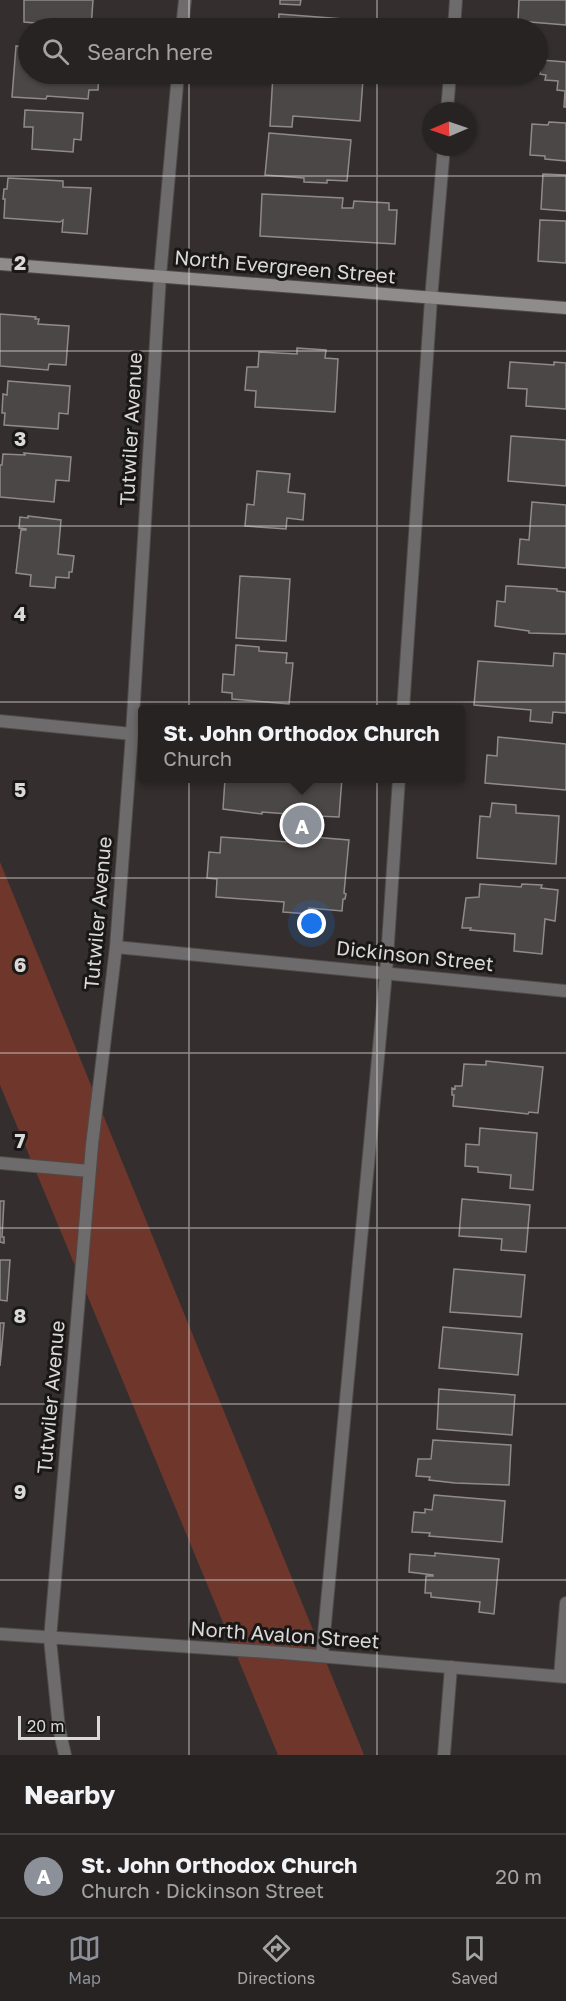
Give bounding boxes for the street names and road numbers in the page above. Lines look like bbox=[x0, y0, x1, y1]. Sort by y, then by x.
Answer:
street label: North Evergreen Street bbox=[173, 244, 397, 288]
street label: Tutwiler Avenue bbox=[114, 352, 146, 506]
street label: Tutwiler Avenue bbox=[78, 835, 116, 991]
street label: Dickinson Street bbox=[335, 935, 495, 975]
street label: Tutwiler Avenue bbox=[31, 1319, 69, 1475]
street label: North Avalon Street bbox=[190, 1615, 380, 1653]

